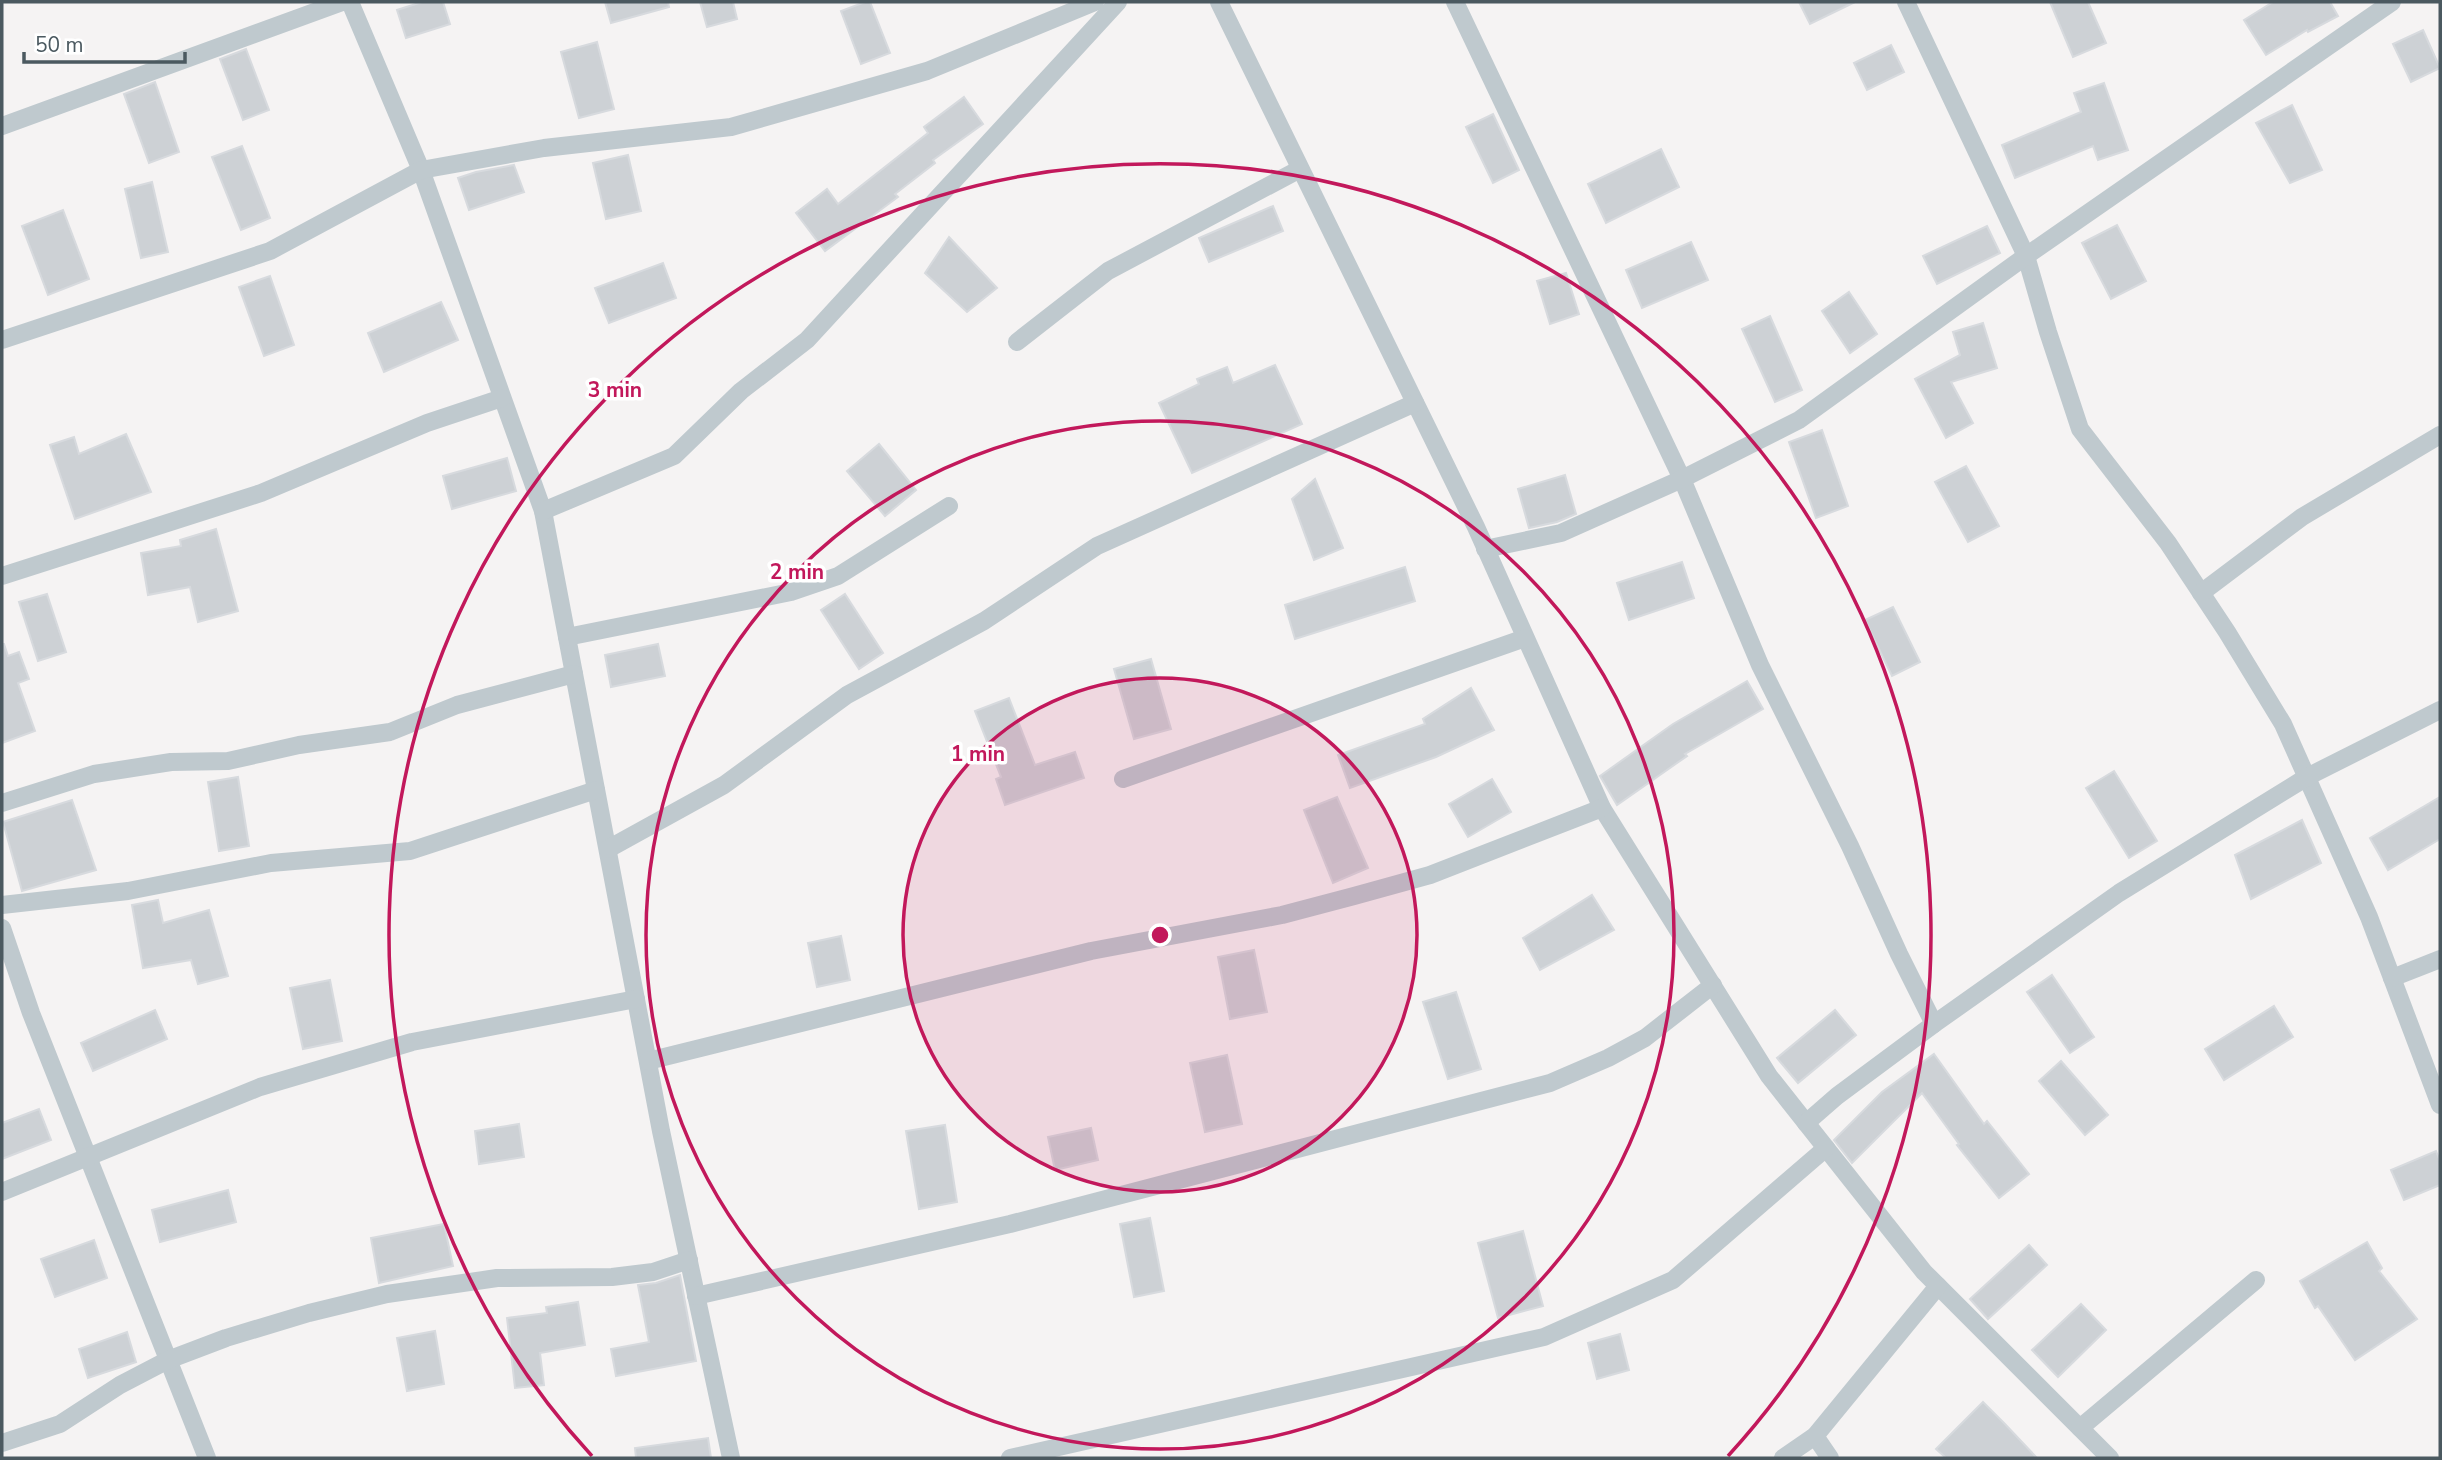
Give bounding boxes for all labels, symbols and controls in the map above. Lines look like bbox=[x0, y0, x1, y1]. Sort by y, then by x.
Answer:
scale bar bbox=[24, 21, 186, 65]
text: 50 m bbox=[35, 31, 84, 59]
text: 3 min bbox=[588, 376, 642, 404]
text: 2 min bbox=[770, 558, 824, 586]
text: 1 min bbox=[951, 740, 1005, 768]
centre of rings bbox=[1148, 923, 1172, 947]

